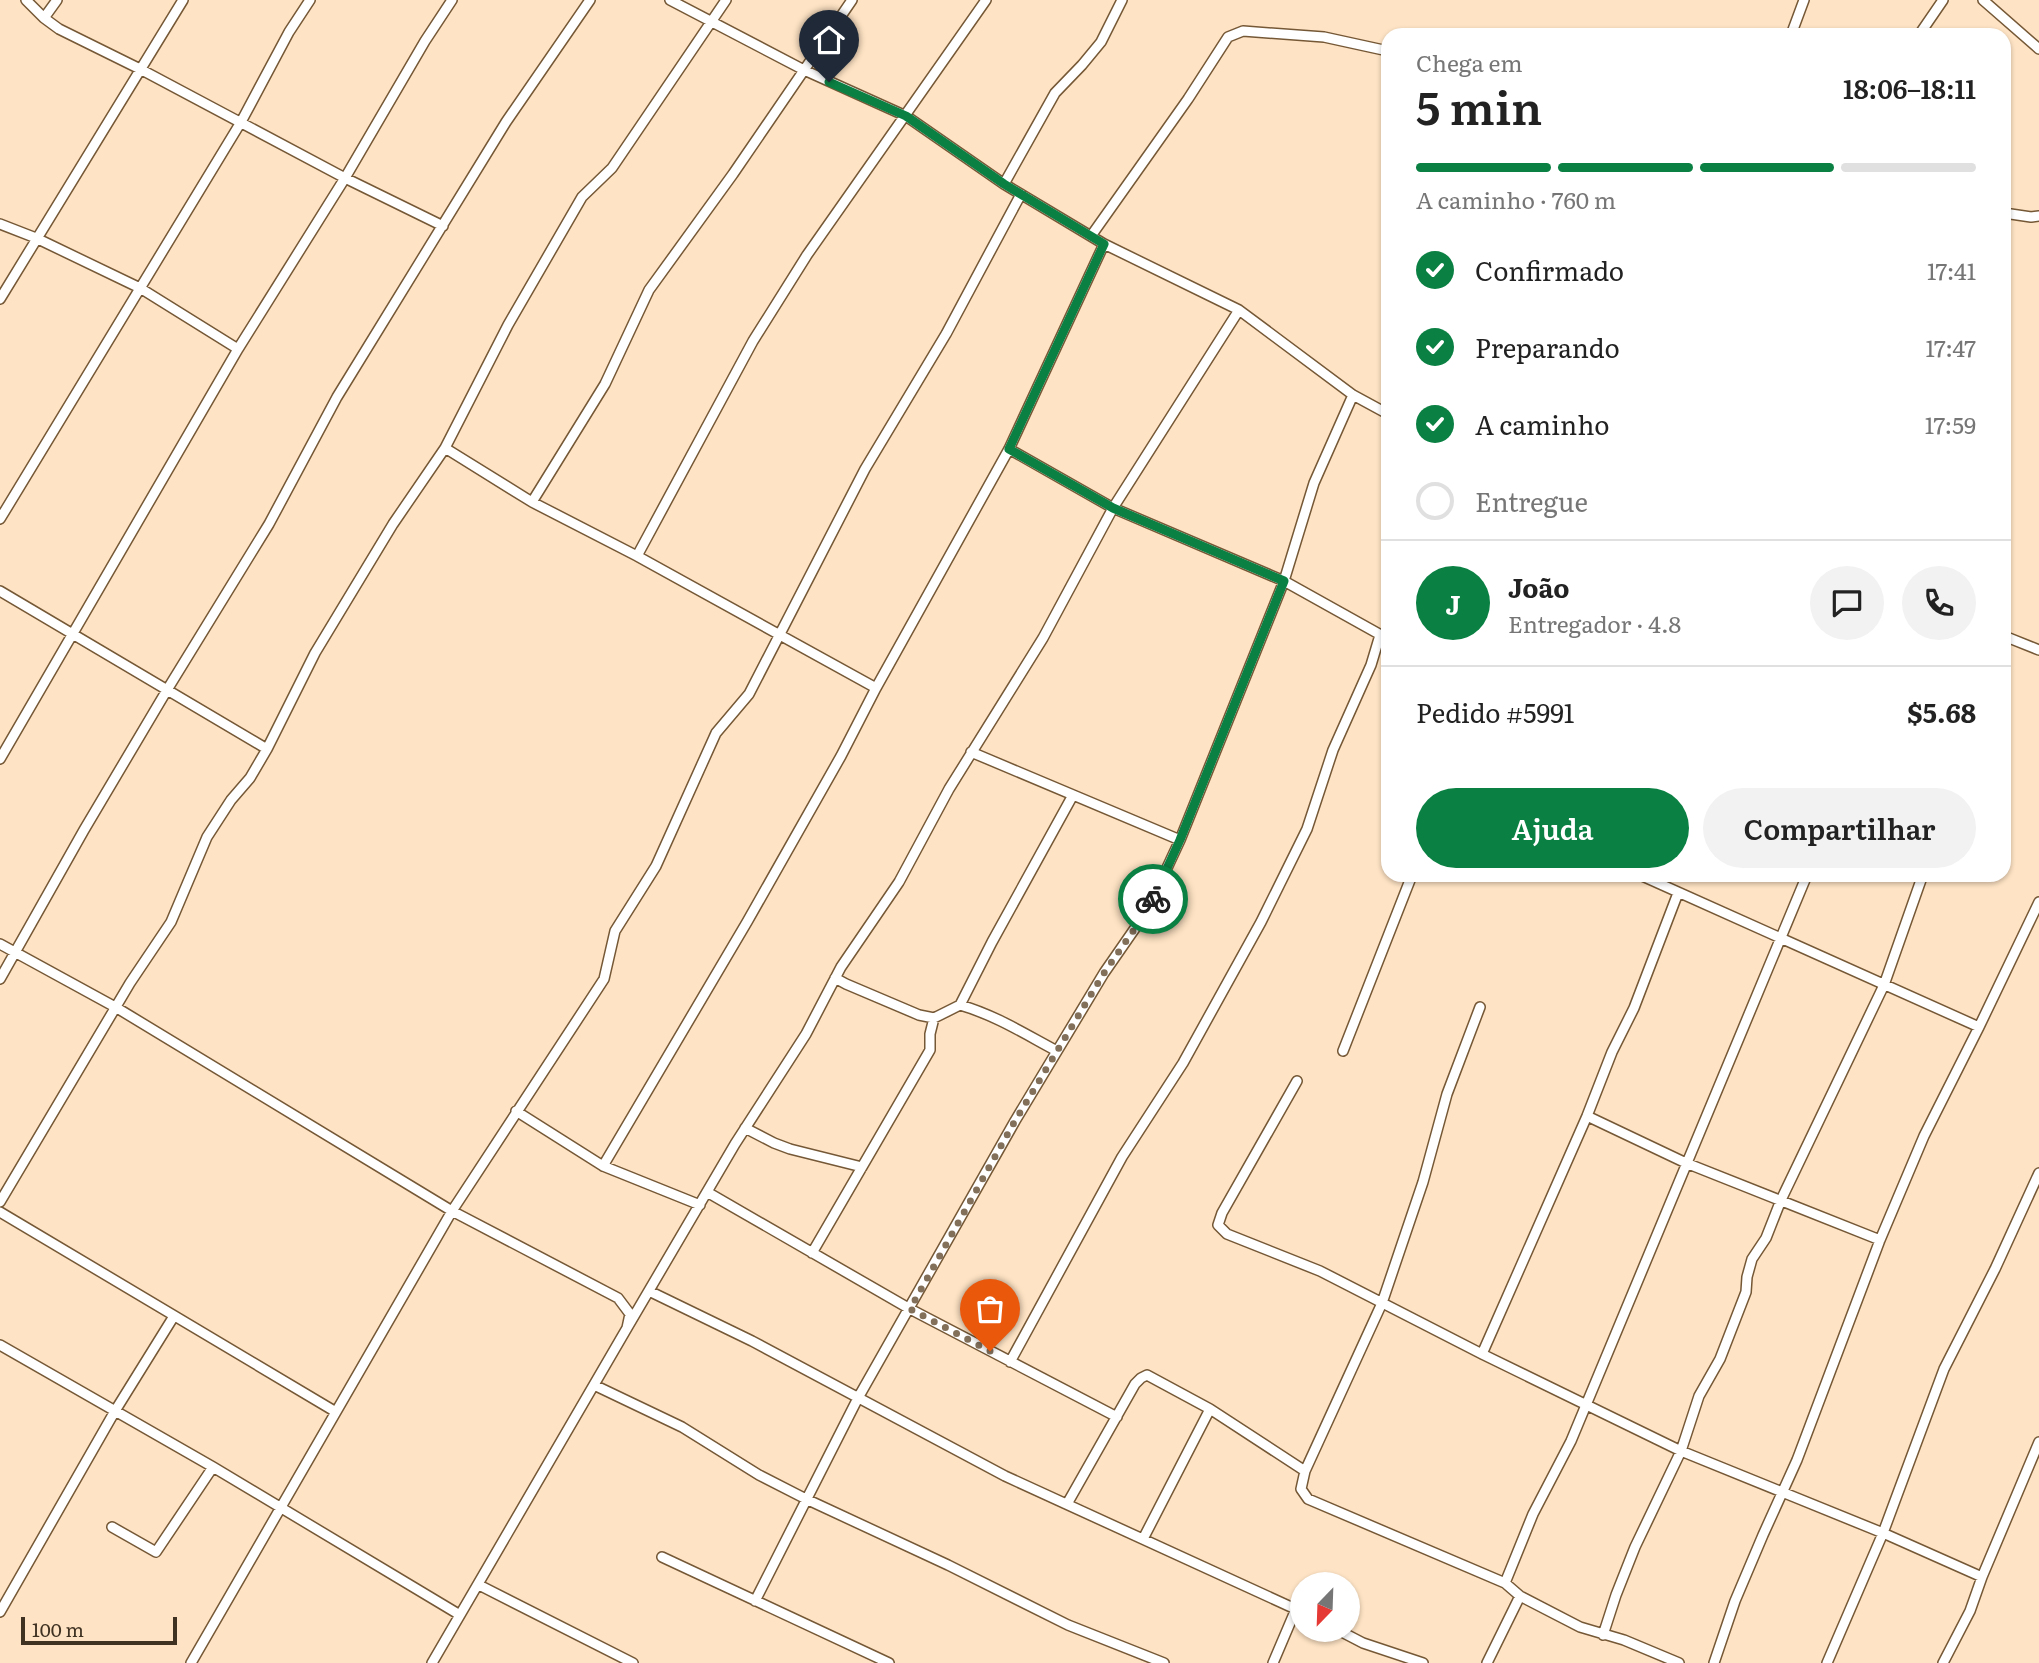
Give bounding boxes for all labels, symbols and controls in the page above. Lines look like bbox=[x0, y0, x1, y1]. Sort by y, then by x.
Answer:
pin bbox=[799, 10, 859, 82]
icon: home bbox=[810, 21, 848, 59]
text: Chega em bbox=[1416, 45, 1523, 79]
text: 18:06–18:11 bbox=[1843, 68, 1976, 107]
text: 5 min bbox=[1416, 71, 1542, 139]
text: A caminho · 760 m bbox=[1416, 182, 1616, 216]
text: Confirmado bbox=[1475, 250, 1624, 289]
icon: check bbox=[1416, 251, 1454, 289]
text: 17:41 bbox=[1927, 253, 1976, 287]
text: Preparando bbox=[1475, 327, 1620, 366]
icon: check bbox=[1416, 328, 1454, 366]
text: 17:47 bbox=[1925, 330, 1976, 364]
text: A caminho bbox=[1475, 404, 1609, 443]
icon: check bbox=[1416, 405, 1454, 443]
text: 17:59 bbox=[1925, 407, 1976, 441]
text: Entregue bbox=[1475, 481, 1588, 520]
button: chat bbox=[1810, 566, 1884, 640]
button: phone bbox=[1902, 566, 1976, 640]
text: João bbox=[1508, 567, 1570, 606]
text: J bbox=[1446, 584, 1460, 623]
text: Entregador · 4.8 bbox=[1508, 606, 1681, 640]
text: Pedido #5991 bbox=[1416, 692, 1574, 731]
text: $5.68 bbox=[1907, 692, 1976, 731]
button: Ajuda bbox=[1416, 788, 1689, 868]
button: Compartilhar bbox=[1703, 788, 1976, 868]
courier bbox=[1118, 864, 1188, 934]
icon: bike bbox=[1134, 880, 1172, 918]
pin bbox=[960, 1279, 1020, 1351]
icon: bag bbox=[971, 1290, 1009, 1328]
north arrow bbox=[1290, 1572, 1360, 1642]
map controls bbox=[1290, 1572, 1360, 1642]
scale bar bbox=[21, 1614, 177, 1646]
text: 100 m bbox=[32, 1615, 84, 1643]

